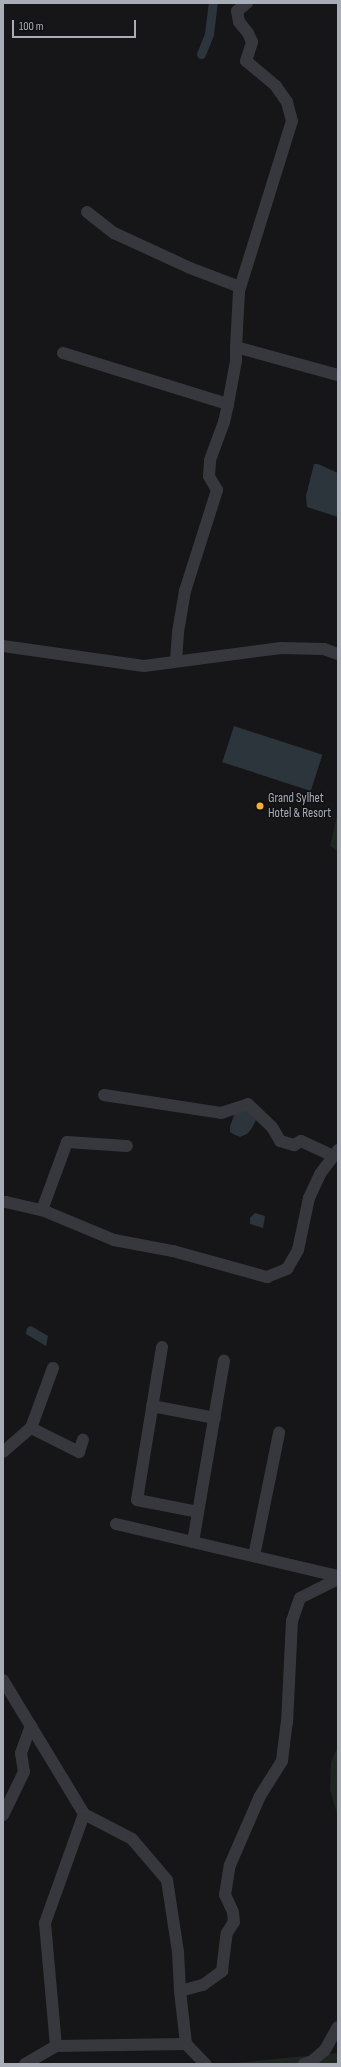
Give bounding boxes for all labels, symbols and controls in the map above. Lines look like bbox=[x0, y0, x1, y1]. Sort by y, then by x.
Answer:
scale bar bbox=[14, 12, 138, 38]
text: 100 m bbox=[19, 19, 44, 34]
place label: Grand Sylhet Hotel & Resort bbox=[268, 791, 331, 822]
marker: Grand Sylhet Hotel & Resort bbox=[255, 801, 265, 811]

